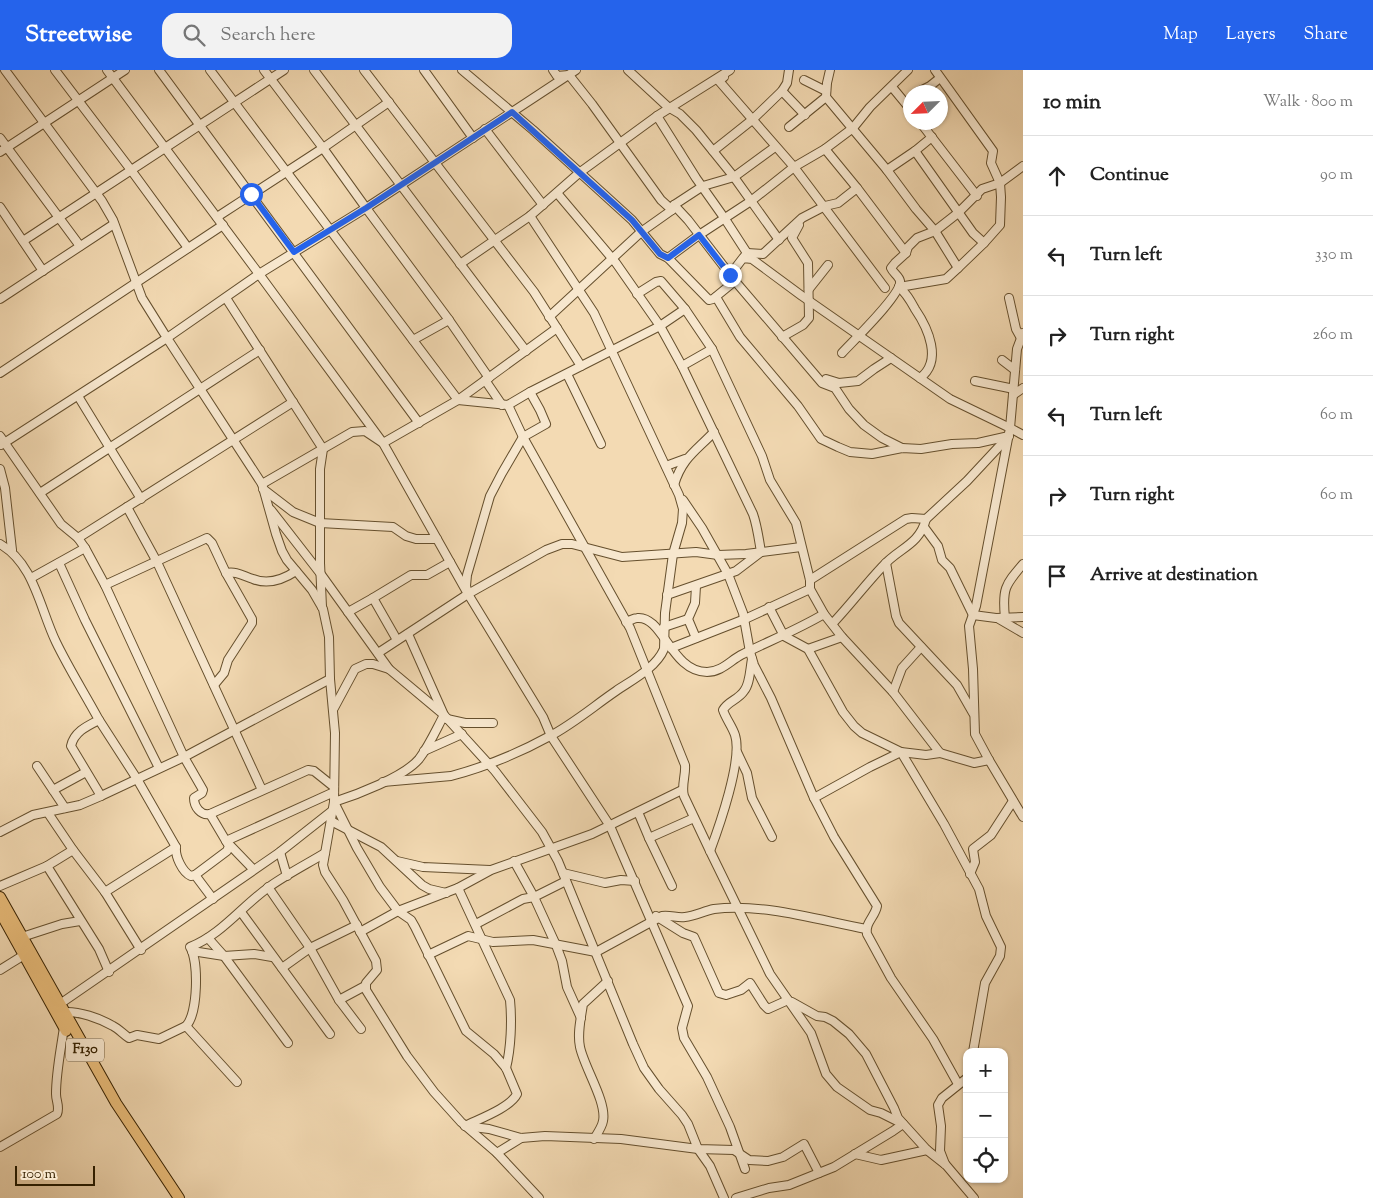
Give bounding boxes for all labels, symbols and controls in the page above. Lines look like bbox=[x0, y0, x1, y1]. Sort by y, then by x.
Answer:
search box bbox=[162, 13, 512, 58]
text: Streetwise bbox=[25, 18, 132, 52]
icon: search bbox=[180, 21, 208, 49]
text: Search here bbox=[220, 22, 316, 49]
text: Map bbox=[1163, 22, 1198, 48]
text: Layers bbox=[1226, 22, 1276, 48]
text: Share bbox=[1304, 22, 1348, 48]
north arrow bbox=[903, 85, 948, 130]
text: 10 min bbox=[1043, 88, 1101, 118]
text: Walk · 800 m bbox=[1263, 91, 1353, 114]
icon: ahead bbox=[1043, 162, 1071, 190]
text: Continue bbox=[1090, 162, 1169, 189]
text: 90 m bbox=[1320, 164, 1353, 187]
route start bbox=[240, 183, 263, 206]
icon: left bbox=[1043, 242, 1071, 270]
text: Turn left bbox=[1090, 242, 1162, 269]
text: 330 m bbox=[1315, 244, 1353, 267]
route end bbox=[719, 264, 742, 287]
icon: right bbox=[1043, 322, 1071, 350]
text: Turn right bbox=[1090, 322, 1174, 349]
text: 260 m bbox=[1312, 324, 1353, 347]
icon: left bbox=[1043, 402, 1071, 430]
text: Turn left bbox=[1090, 402, 1162, 429]
text: 60 m bbox=[1320, 404, 1353, 427]
icon: right bbox=[1043, 482, 1071, 510]
text: Turn right bbox=[1090, 482, 1174, 509]
text: 60 m bbox=[1320, 484, 1353, 507]
icon: arrive bbox=[1043, 562, 1071, 590]
text: Arrive at destination bbox=[1090, 562, 1258, 589]
road number: F130 bbox=[66, 1038, 104, 1062]
map controls bbox=[963, 1048, 1008, 1183]
button: + bbox=[963, 1048, 1008, 1093]
button: − bbox=[963, 1093, 1008, 1138]
button: locate bbox=[963, 1138, 1008, 1183]
scale bar bbox=[15, 1163, 95, 1186]
text: 100 m bbox=[22, 1165, 56, 1185]

